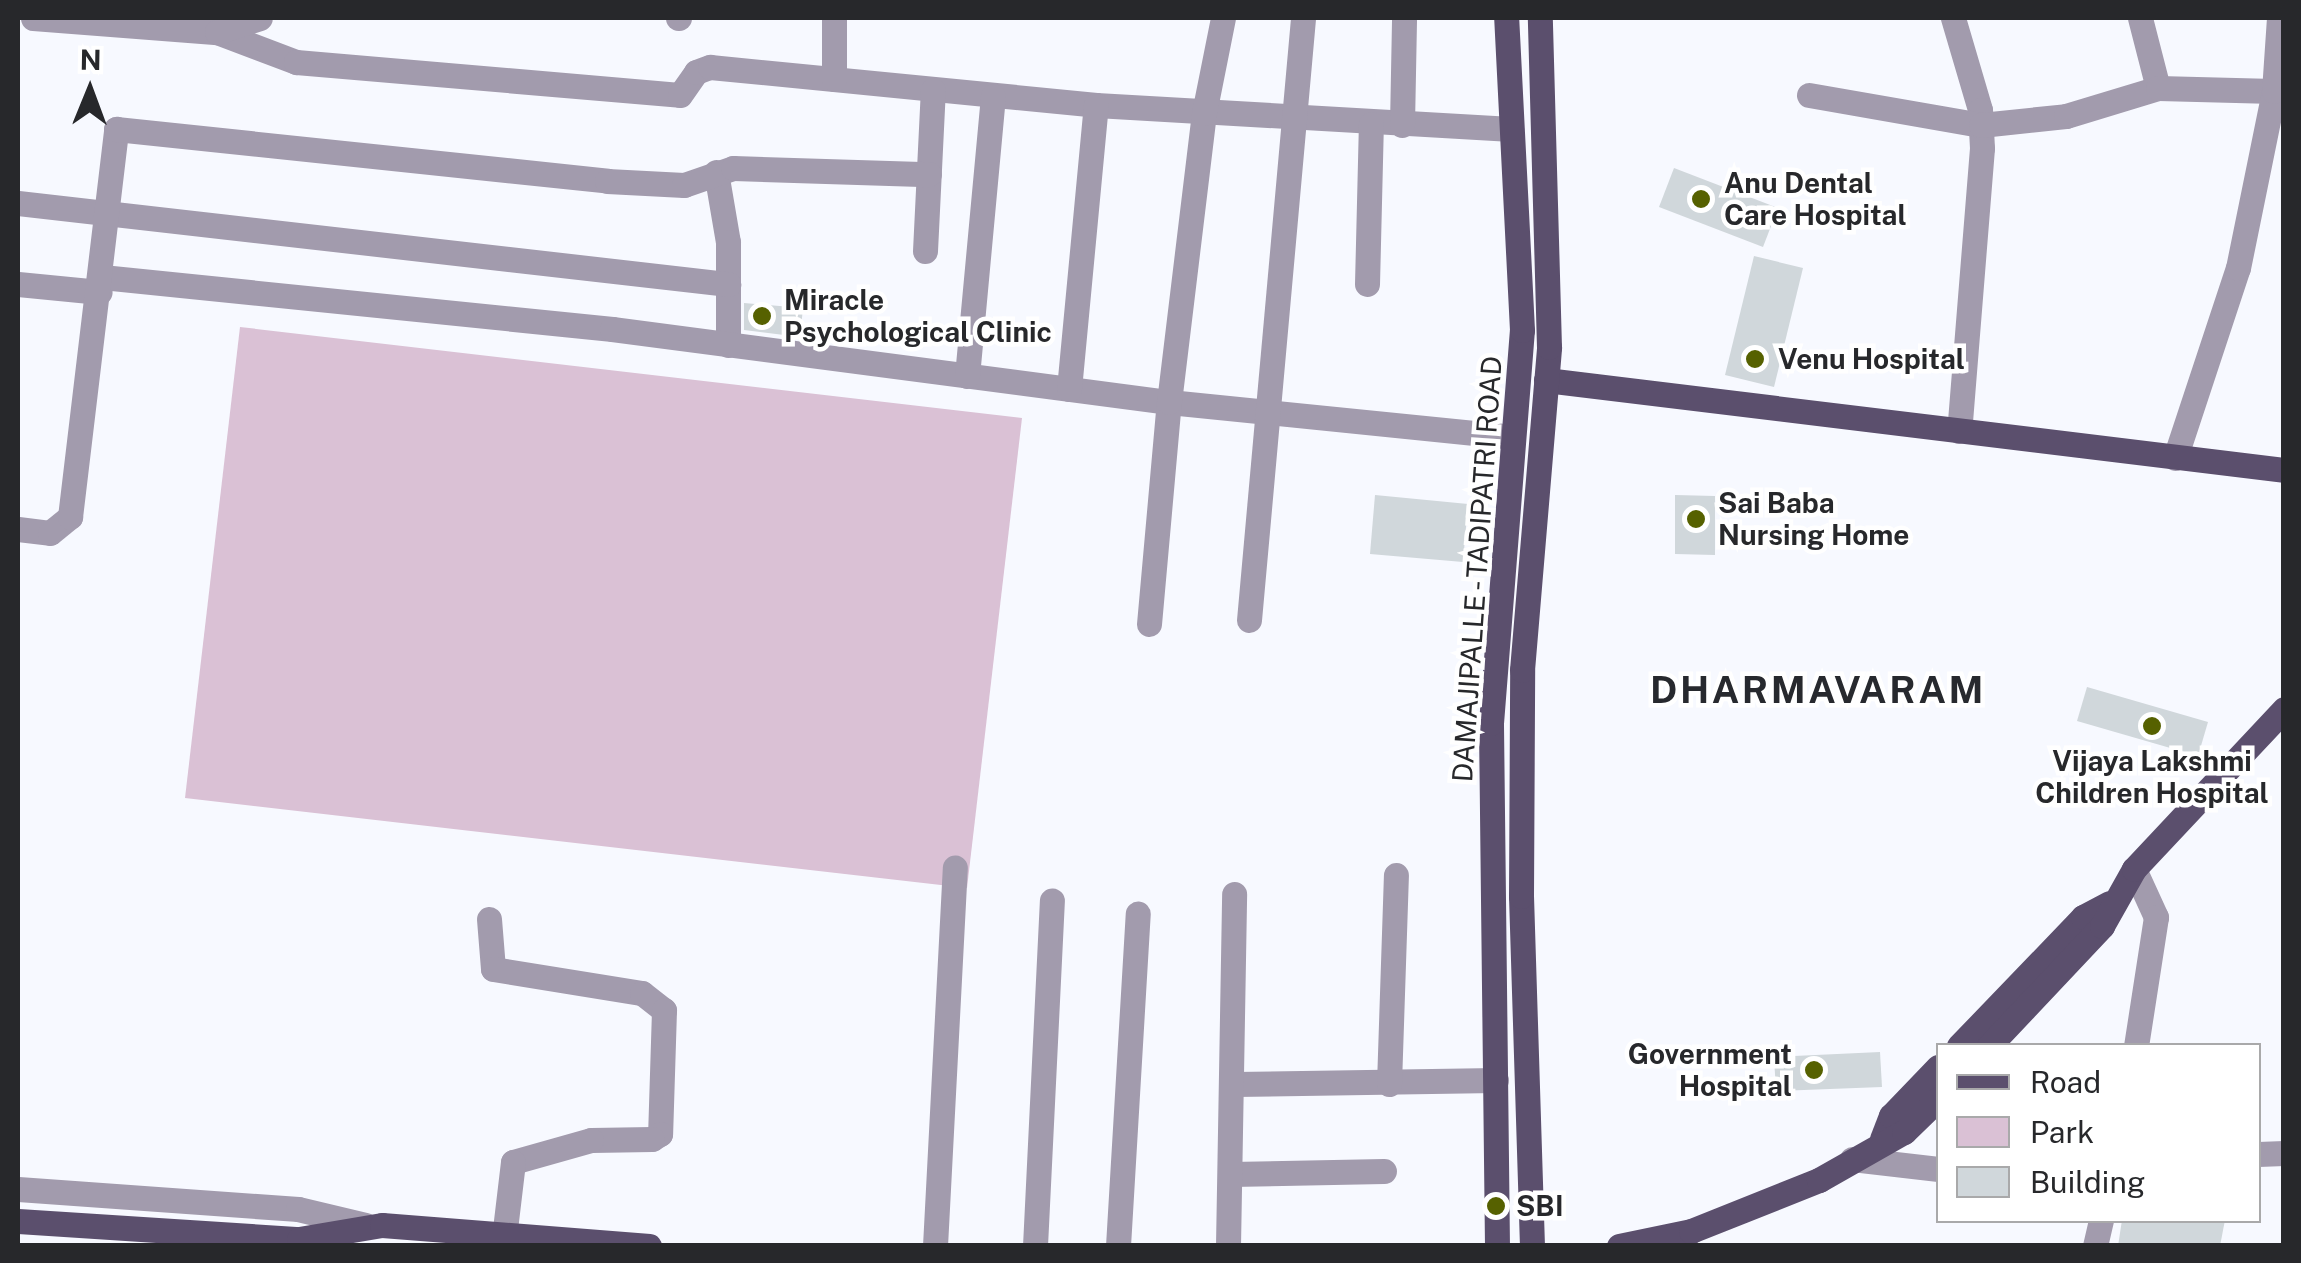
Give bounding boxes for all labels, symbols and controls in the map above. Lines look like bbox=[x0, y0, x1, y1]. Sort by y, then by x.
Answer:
north arrow bbox=[40, 40, 140, 140]
text: N bbox=[79, 43, 102, 76]
place label: Anu Dental Care Hospital bbox=[1724, 166, 1907, 232]
marker: Anu Dental Care Hospital bbox=[1688, 186, 1714, 212]
place label: Miracle Psychological Clinic bbox=[784, 283, 1052, 349]
marker: Miracle Psychological Clinic bbox=[749, 303, 775, 329]
place label: Venu Hospital bbox=[1778, 342, 1965, 376]
marker: Venu Hospital bbox=[1742, 346, 1768, 372]
street label: DAMAJIPALLE - TADIPATRI ROAD bbox=[1445, 351, 1509, 787]
place label: Sai Baba Nursing Home bbox=[1718, 486, 1909, 552]
marker: Sai Baba Nursing Home bbox=[1683, 506, 1709, 532]
district label: DHARMAVARAM bbox=[1650, 667, 1986, 713]
marker: Vijaya Lakshmi Children Hospital bbox=[2139, 713, 2165, 739]
place label: Vijaya Lakshmi Children Hospital bbox=[2035, 744, 2269, 810]
place label: Government Hospital bbox=[1628, 1037, 1792, 1103]
legend bbox=[1936, 1043, 2261, 1223]
marker: Government Hospital bbox=[1801, 1057, 1827, 1083]
text: Road bbox=[2030, 1064, 2101, 1100]
text: Park bbox=[2030, 1114, 2094, 1150]
text: Building bbox=[2030, 1164, 2145, 1200]
place label: SBI bbox=[1516, 1189, 1563, 1223]
marker: SBI bbox=[1485, 1195, 1507, 1217]

